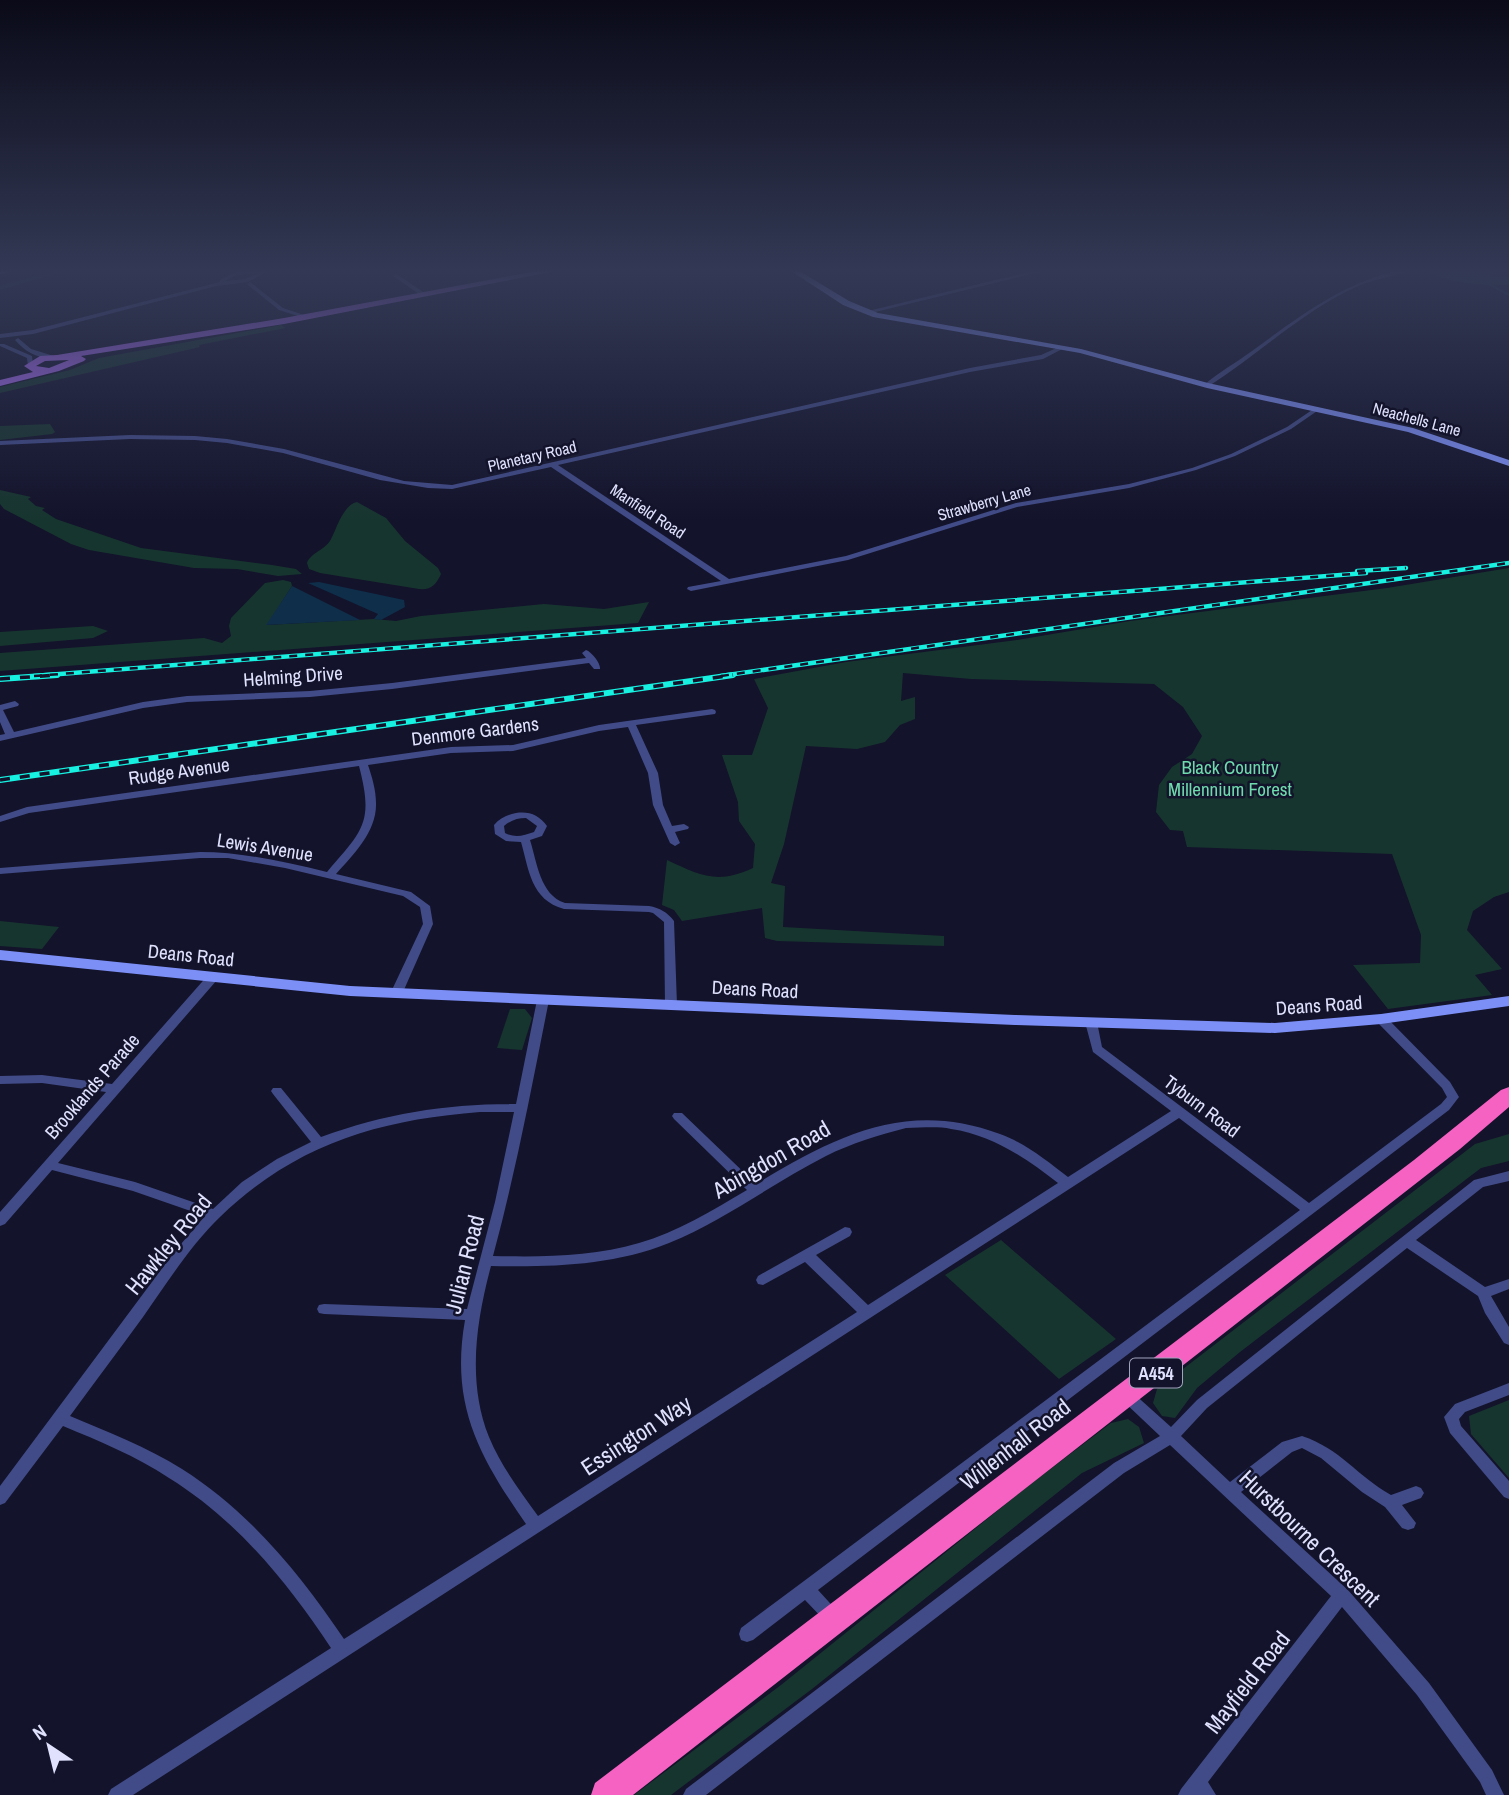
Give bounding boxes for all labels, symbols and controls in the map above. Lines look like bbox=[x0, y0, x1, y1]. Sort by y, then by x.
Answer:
street label: Neachells Lane bbox=[1370, 397, 1464, 441]
street label: Planetary Road bbox=[485, 435, 579, 477]
street label: Strawberry Lane bbox=[935, 478, 1033, 526]
street label: Manfield Road bbox=[606, 479, 690, 543]
street label: Helming Drive bbox=[242, 660, 344, 692]
street label: Denmore Gardens bbox=[410, 710, 540, 752]
street label: Rudge Avenue bbox=[127, 751, 231, 791]
park label: Black Country Millennium Forest bbox=[1168, 754, 1293, 802]
street label: Lewis Avenue bbox=[215, 827, 315, 867]
street label: Deans Road bbox=[147, 938, 235, 972]
street label: Deans Road bbox=[711, 974, 799, 1004]
street label: Deans Road bbox=[1275, 989, 1363, 1021]
street label: Brooklands Parade bbox=[39, 1027, 145, 1145]
street label: Tyburn Road bbox=[1159, 1069, 1245, 1143]
street label: Abingdon Road bbox=[706, 1113, 836, 1206]
street label: Hawkley Road bbox=[118, 1187, 218, 1301]
street label: Julian Road bbox=[437, 1211, 491, 1317]
road number: A454 bbox=[1130, 1358, 1182, 1388]
street label: Essington Way bbox=[575, 1387, 698, 1482]
street label: Willenhall Road bbox=[953, 1391, 1077, 1497]
street label: Hurstbourne Crescent bbox=[1233, 1463, 1387, 1613]
street label: Mayfield Road bbox=[1197, 1625, 1297, 1739]
north arrow bbox=[14, 1711, 84, 1781]
text: N bbox=[27, 1718, 51, 1746]

